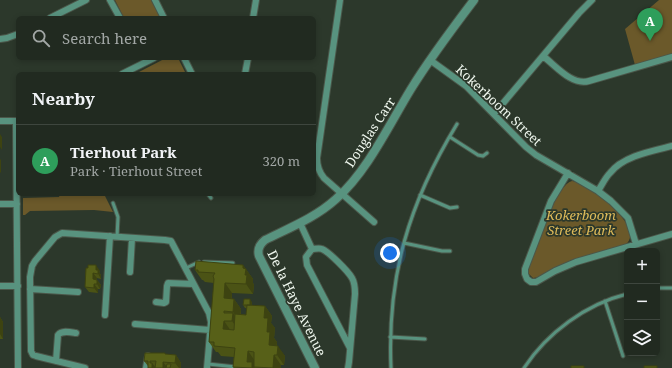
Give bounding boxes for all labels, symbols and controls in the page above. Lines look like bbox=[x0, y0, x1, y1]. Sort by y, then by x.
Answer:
pin: A bbox=[637, 8, 663, 41]
search box bbox=[16, 16, 316, 60]
icon: search bbox=[30, 27, 52, 49]
text: Search here bbox=[62, 28, 147, 48]
street label: Kokerboom Street bbox=[452, 60, 546, 150]
text: Nearby bbox=[32, 87, 95, 110]
street label: Douglas Carr bbox=[341, 93, 399, 171]
text: Tierhout Park bbox=[70, 142, 177, 162]
text: A bbox=[40, 152, 50, 170]
text: 320 m bbox=[263, 152, 300, 170]
text: Park · Tierhout Street bbox=[70, 162, 202, 180]
park label: Kokerboom Street Park bbox=[545, 206, 616, 239]
your location bbox=[380, 243, 400, 263]
street label: De la Haye Avenue bbox=[263, 247, 331, 359]
map controls bbox=[624, 248, 660, 356]
button: + bbox=[624, 248, 660, 284]
button: − bbox=[624, 284, 660, 320]
button: layers bbox=[624, 320, 660, 356]

